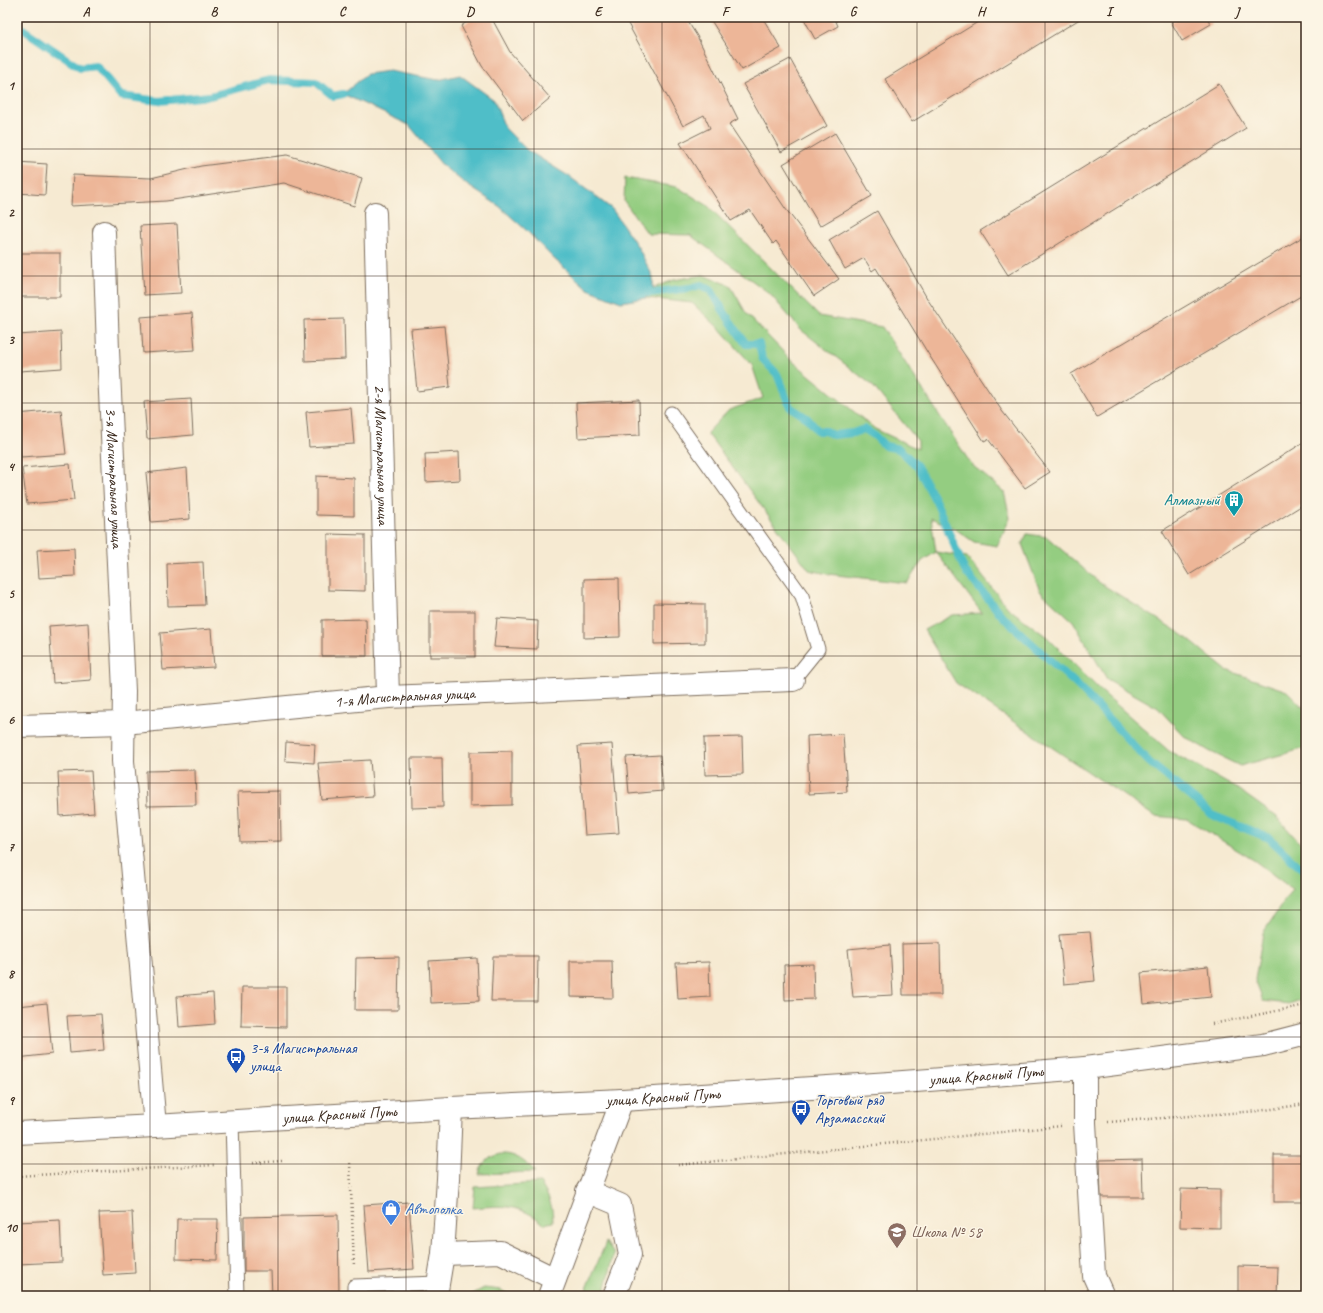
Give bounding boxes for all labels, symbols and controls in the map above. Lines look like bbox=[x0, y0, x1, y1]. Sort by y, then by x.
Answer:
text: A bbox=[83, 4, 91, 20]
text: B bbox=[211, 4, 219, 20]
text: C bbox=[339, 4, 347, 20]
text: D bbox=[466, 4, 475, 20]
text: E bbox=[595, 4, 604, 20]
text: F bbox=[722, 4, 731, 20]
text: G bbox=[850, 4, 858, 20]
text: H bbox=[977, 4, 987, 20]
text: I bbox=[1106, 4, 1115, 20]
text: J bbox=[1234, 4, 1241, 20]
text: 1 bbox=[8, 78, 16, 94]
text: 2 bbox=[8, 205, 15, 221]
text: 3 bbox=[8, 332, 15, 348]
street label: 2-я Магистральная улица bbox=[370, 384, 393, 527]
street label: 3-я Магистральная улица bbox=[101, 407, 127, 550]
text: 4 bbox=[8, 459, 16, 475]
building icon: Алмазный bbox=[1223, 489, 1245, 517]
place label: Алмазный bbox=[1164, 490, 1221, 510]
text: 5 bbox=[8, 586, 15, 602]
street label: 1-я Магистральная улица bbox=[334, 683, 477, 712]
text: 6 bbox=[8, 712, 15, 728]
text: 7 bbox=[8, 839, 15, 855]
text: 8 bbox=[8, 966, 16, 982]
place label: 3-я Магистральная улица bbox=[249, 1038, 358, 1076]
bus stop icon: 3-я Магистральная улица bbox=[225, 1046, 247, 1074]
street label: улица Красный Путь bbox=[927, 1061, 1046, 1090]
street label: улица Красный Путь bbox=[604, 1084, 722, 1111]
place label: Торговый ряд Арзамасский bbox=[815, 1090, 886, 1128]
text: 9 bbox=[8, 1093, 15, 1109]
bus stop icon: Торговый ряд Арзамасский bbox=[790, 1098, 812, 1126]
street label: улица Красный Путь bbox=[281, 1101, 399, 1128]
shop icon: Автополка bbox=[380, 1198, 402, 1226]
place label: Автополка bbox=[405, 1199, 464, 1219]
text: 10 bbox=[5, 1220, 18, 1236]
school or university icon: Школа № 58 bbox=[886, 1221, 908, 1249]
place label: Школа № 58 bbox=[911, 1222, 983, 1242]

